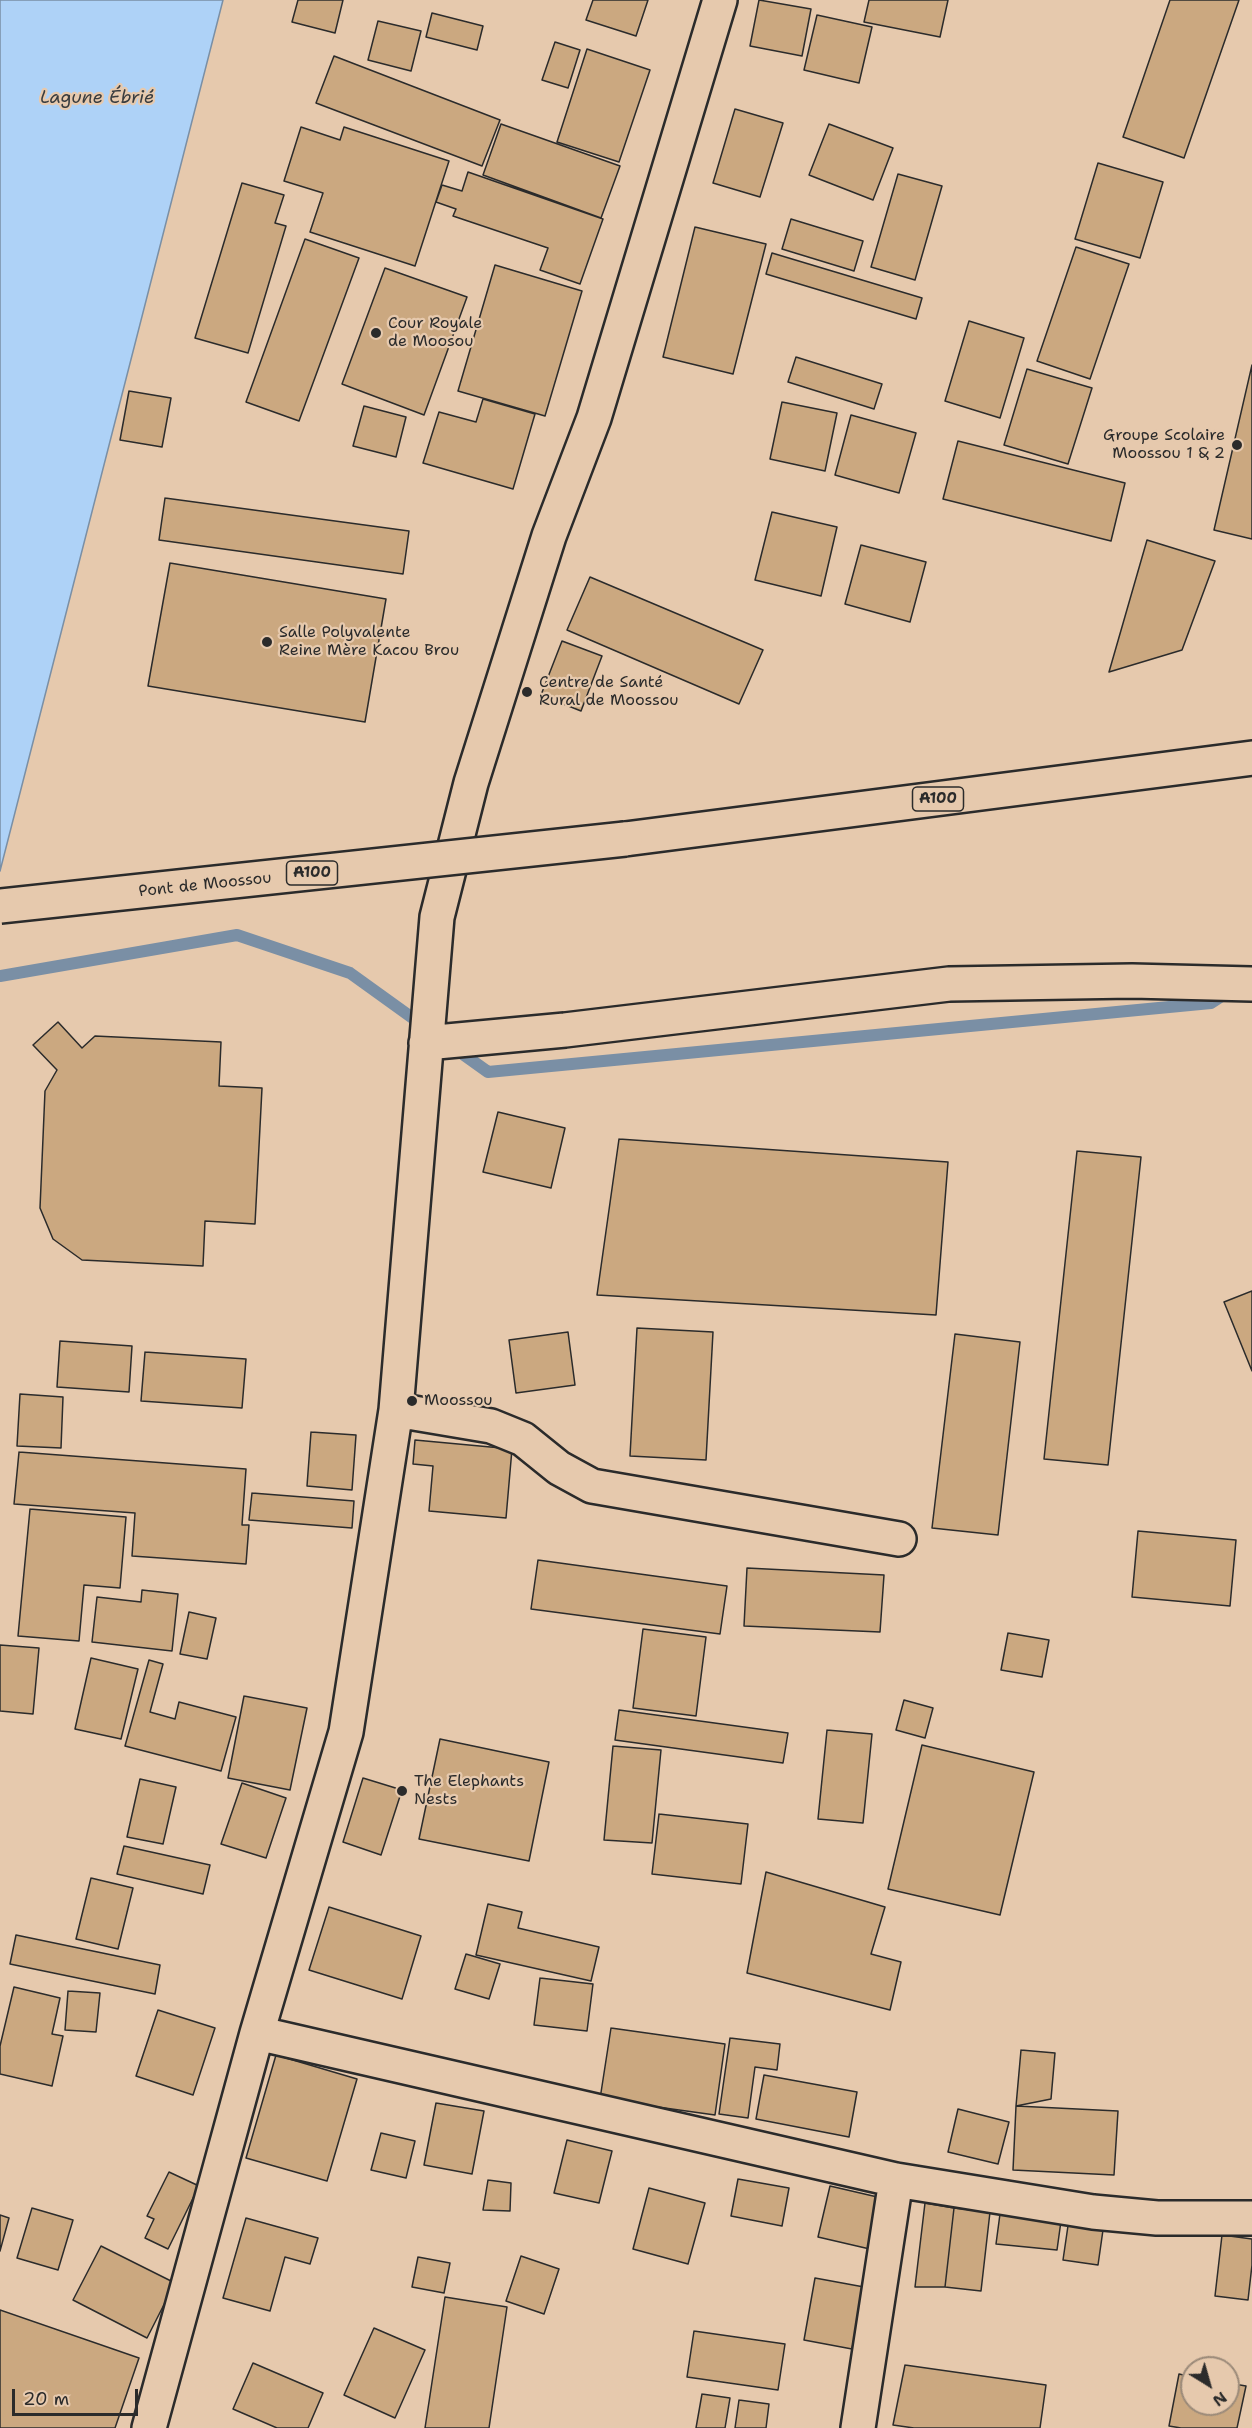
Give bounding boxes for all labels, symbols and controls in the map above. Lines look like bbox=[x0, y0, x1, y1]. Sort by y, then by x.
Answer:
water label: Lagune Ébrié bbox=[40, 87, 154, 109]
place label: Cour Royale de Moosou bbox=[388, 314, 482, 352]
marker: Cour Royale de Moosou bbox=[369, 326, 383, 340]
place label: Groupe Scolaire Moossou 1 & 2 bbox=[1103, 426, 1225, 464]
marker: Groupe Scolaire Moossou 1 & 2 bbox=[1230, 438, 1244, 452]
place label: Salle Polyvalente Reine Mère Kacou Brou bbox=[279, 623, 459, 661]
marker: Salle Polyvalente Reine Mère Kacou Brou bbox=[260, 635, 274, 649]
place label: Centre de Santé Rural de Moossou bbox=[539, 673, 679, 711]
marker: Centre de Santé Rural de Moossou bbox=[520, 685, 534, 699]
road number: A100 bbox=[912, 787, 964, 811]
road number: A100 bbox=[286, 861, 338, 885]
street label: Pont de Moossou bbox=[138, 868, 272, 902]
place label: Moossou bbox=[424, 1391, 493, 1411]
marker: Moossou bbox=[405, 1394, 419, 1408]
place label: The Elephants Nests bbox=[414, 1772, 524, 1810]
marker: The Elephants Nests bbox=[395, 1784, 409, 1798]
north arrow bbox=[1180, 2356, 1240, 2416]
scale bar bbox=[15, 2377, 141, 2415]
text: 20 m bbox=[23, 2387, 69, 2411]
text: N bbox=[1209, 2387, 1231, 2411]

